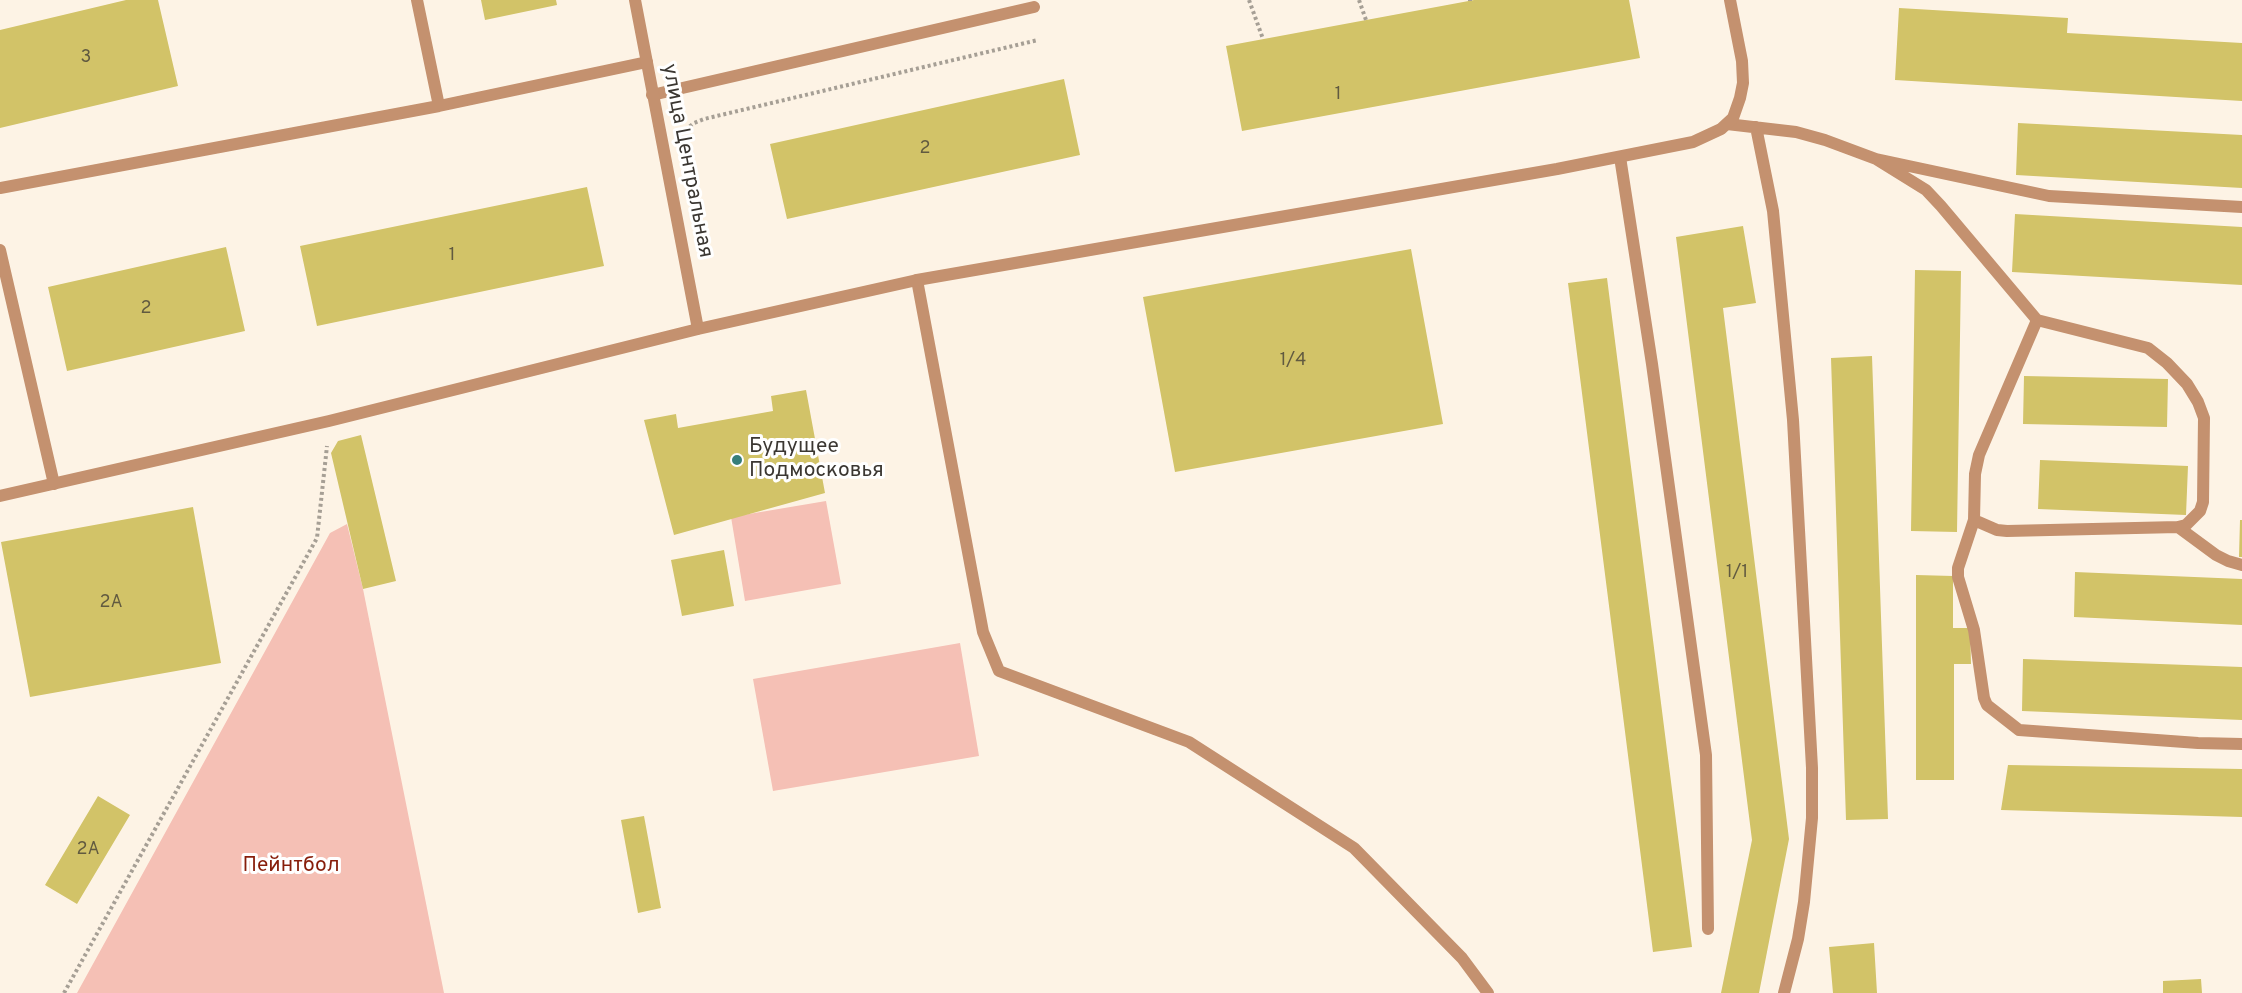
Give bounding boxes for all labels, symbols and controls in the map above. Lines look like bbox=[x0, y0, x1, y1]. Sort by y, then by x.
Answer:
house number: 3 bbox=[81, 47, 91, 69]
street label: улица Центральная bbox=[655, 62, 717, 260]
house number: 1 bbox=[1335, 84, 1341, 106]
house number: 2 bbox=[919, 138, 931, 160]
house number: 1 bbox=[449, 245, 455, 267]
house number: 2 bbox=[140, 298, 152, 320]
house number: 1/4 bbox=[1280, 350, 1306, 372]
place label: Будущее Подмосковья bbox=[749, 435, 884, 485]
marker: Будущее Подмосковья bbox=[730, 453, 744, 467]
house number: 1/1 bbox=[1726, 562, 1748, 584]
house number: 2А bbox=[99, 592, 123, 614]
house number: 2А bbox=[76, 839, 100, 861]
park label: Пейнтбол bbox=[242, 854, 340, 880]

